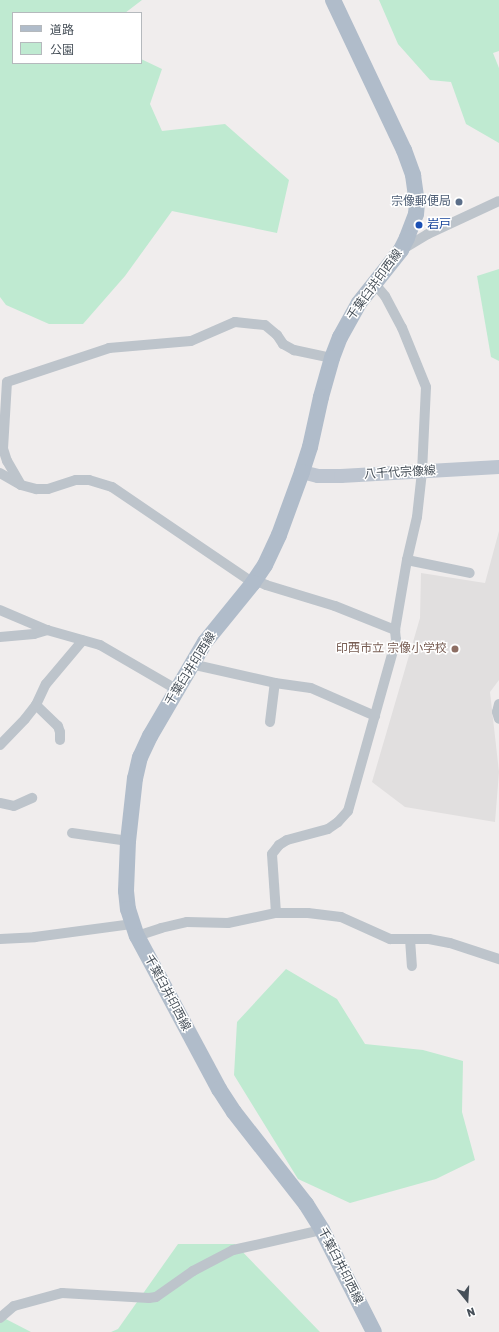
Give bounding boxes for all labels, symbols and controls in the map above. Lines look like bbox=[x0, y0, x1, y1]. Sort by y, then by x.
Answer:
legend bbox=[12, 12, 142, 64]
text: 道路 bbox=[50, 23, 74, 37]
text: 公園 bbox=[50, 43, 74, 57]
place label: 宗像郵便局 bbox=[391, 195, 451, 209]
marker: 宗像郵便局 bbox=[454, 197, 464, 207]
place label: 岩戸 bbox=[427, 218, 451, 232]
marker: 岩戸 bbox=[414, 220, 424, 230]
street label: 千葉臼井印西線 bbox=[344, 247, 406, 323]
street label: 八千代宗像線 bbox=[364, 464, 436, 482]
street label: 千葉臼井印西線 bbox=[163, 630, 219, 708]
place label: 印西市立 宗像小学校 bbox=[336, 642, 447, 656]
marker: 印西市立 宗像小学校 bbox=[450, 644, 460, 654]
street label: 千葉臼井印西線 bbox=[141, 953, 193, 1033]
street label: 千葉臼井印西線 bbox=[315, 1225, 365, 1307]
north arrow bbox=[447, 1280, 487, 1320]
text: N bbox=[465, 1304, 477, 1319]

